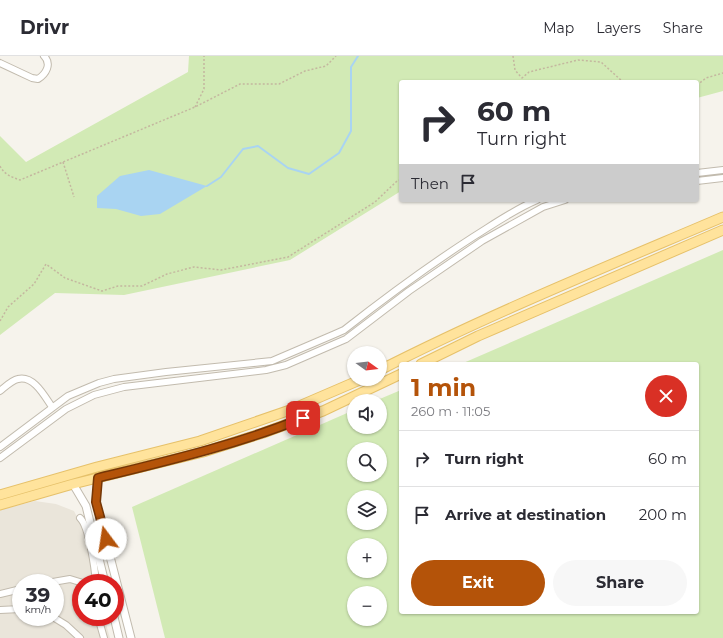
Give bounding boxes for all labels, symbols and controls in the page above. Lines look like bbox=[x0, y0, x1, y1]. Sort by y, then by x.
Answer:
text: Drivr bbox=[20, 16, 69, 39]
text: Map bbox=[543, 19, 574, 37]
text: Layers bbox=[596, 19, 641, 37]
text: Share bbox=[663, 19, 703, 37]
text: 60 m bbox=[477, 94, 551, 128]
icon: right bbox=[411, 96, 463, 148]
text: Turn right bbox=[477, 128, 567, 150]
icon: arrive bbox=[457, 172, 479, 194]
text: Then bbox=[411, 174, 449, 193]
north arrow bbox=[347, 346, 387, 386]
map controls bbox=[347, 346, 387, 626]
text: 1 min bbox=[411, 373, 476, 402]
button: close bbox=[645, 375, 687, 417]
button: sound bbox=[347, 394, 387, 434]
pin bbox=[286, 401, 320, 435]
text: 260 m · 11:05 bbox=[411, 403, 490, 419]
icon: arrive bbox=[292, 407, 314, 429]
button: search bbox=[347, 442, 387, 482]
icon: right bbox=[411, 448, 433, 470]
text: Turn right bbox=[445, 449, 524, 468]
text: 60 m bbox=[648, 449, 687, 468]
button: layers bbox=[347, 490, 387, 530]
icon: arrive bbox=[411, 504, 433, 526]
text: Arrive at destination bbox=[445, 505, 606, 524]
text: 200 m bbox=[639, 505, 687, 524]
position arrow bbox=[85, 518, 127, 560]
button: + bbox=[347, 538, 387, 578]
button: Exit bbox=[411, 560, 545, 606]
button: Share bbox=[553, 560, 687, 606]
speed limit sign: 40 bbox=[72, 574, 124, 626]
text: 39 bbox=[26, 583, 50, 607]
button: − bbox=[347, 586, 387, 626]
text: km/h bbox=[25, 603, 51, 616]

